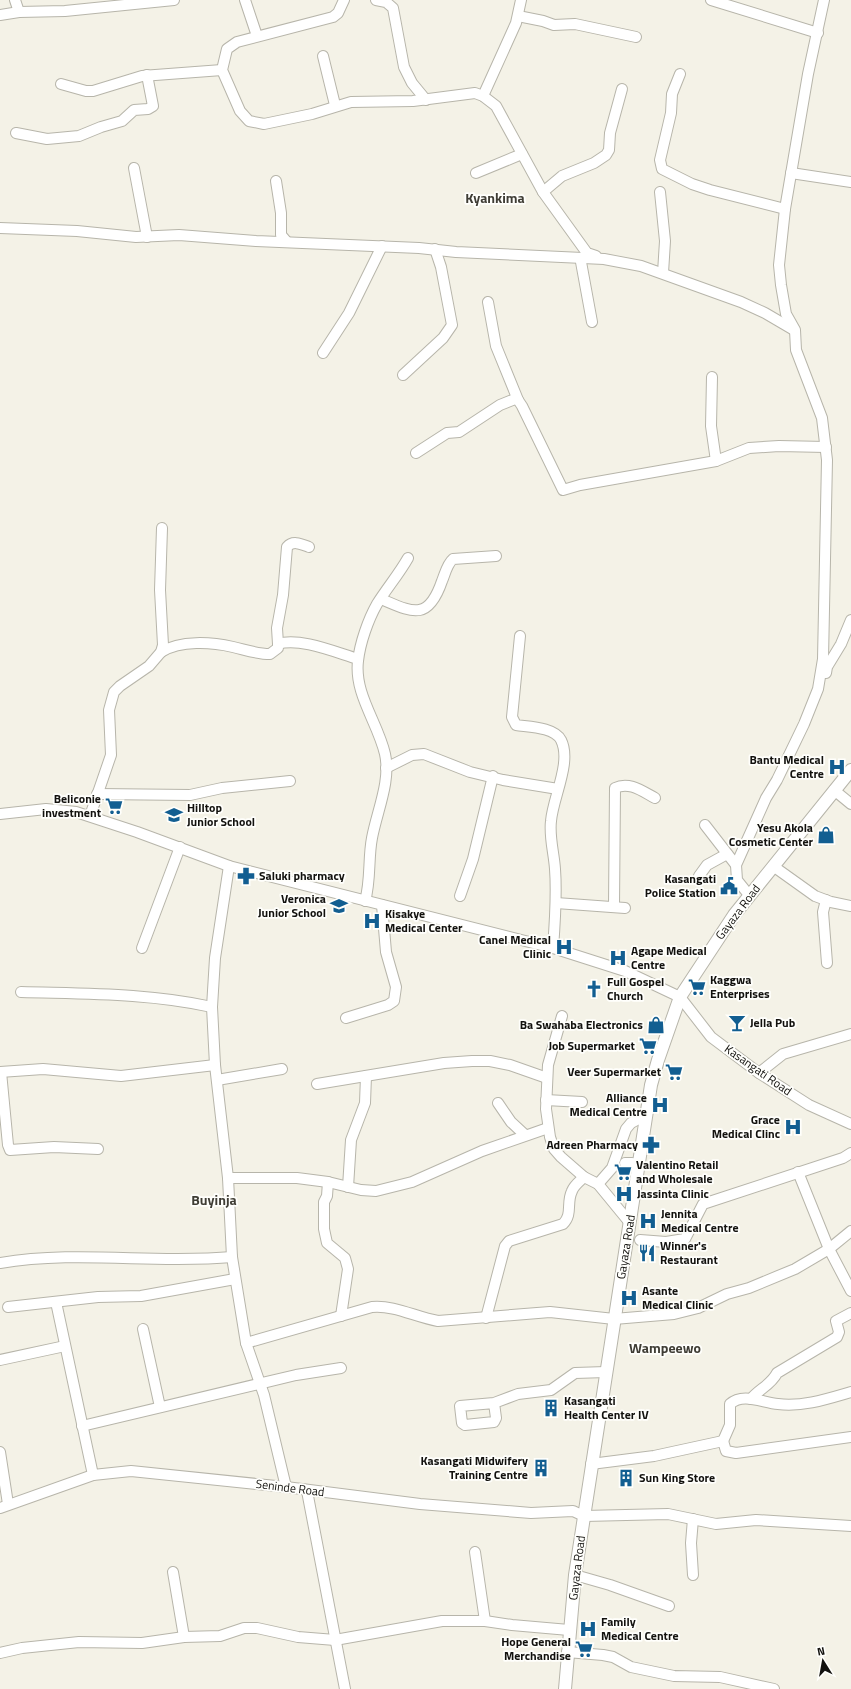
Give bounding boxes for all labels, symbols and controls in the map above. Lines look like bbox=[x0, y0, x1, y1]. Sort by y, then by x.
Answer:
district label: Kyankima bbox=[465, 187, 525, 208]
place label: Bantu Medical Centre bbox=[750, 750, 824, 783]
hospital icon: Bantu Medical Centre bbox=[827, 757, 847, 777]
place label: Beliconie investment bbox=[42, 789, 102, 822]
supermarket icon: Beliconie investment bbox=[104, 796, 124, 816]
place label: Hilltop Junior School bbox=[187, 798, 255, 831]
school or university icon: Hilltop Junior School bbox=[164, 805, 184, 825]
place label: Yesu Akola Cosmetic Center bbox=[729, 818, 814, 851]
shop icon: Yesu Akola Cosmetic Center bbox=[816, 825, 836, 845]
pharmacy icon: Saluki pharmacy bbox=[236, 866, 256, 886]
place label: Saluki pharmacy bbox=[259, 866, 345, 885]
place label: Kasangati Police Station bbox=[645, 869, 716, 902]
public building icon: Kasangati Police Station bbox=[719, 876, 739, 896]
street label: Gayaza Road bbox=[710, 880, 765, 943]
place label: Veronica Junior School bbox=[258, 889, 326, 922]
school or university icon: Veronica Junior School bbox=[329, 896, 349, 916]
place label: Kisakye Medical Center bbox=[385, 904, 463, 937]
hospital icon: Kisakye Medical Center bbox=[362, 911, 382, 931]
place label: Canel Medical Clinic bbox=[479, 930, 551, 963]
hospital icon: Canel Medical Clinic bbox=[554, 937, 574, 957]
place label: Agape Medical Centre bbox=[631, 941, 707, 974]
hospital icon: Agape Medical Centre bbox=[608, 948, 628, 968]
place label: Kaggwa Enterprises bbox=[710, 970, 770, 1003]
place label: Full Gospel Church bbox=[607, 972, 664, 1005]
supermarket icon: Kaggwa Enterprises bbox=[687, 977, 707, 997]
church icon: Full Gospel Church bbox=[584, 979, 604, 999]
bar icon: Jella Pub bbox=[727, 1013, 747, 1033]
place label: Jella Pub bbox=[750, 1013, 796, 1032]
place label: Ba Swahaba Electronics bbox=[520, 1015, 643, 1034]
shop icon: Ba Swahaba Electronics bbox=[646, 1015, 666, 1035]
place label: Job Supermarket bbox=[548, 1036, 636, 1055]
supermarket icon: Job Supermarket bbox=[638, 1036, 658, 1056]
street label: Kasangati Road bbox=[721, 1039, 796, 1100]
place label: Veer Supermarket bbox=[567, 1062, 662, 1081]
supermarket icon: Veer Supermarket bbox=[664, 1062, 684, 1082]
place label: Alliance Medical Centre bbox=[569, 1088, 647, 1121]
hospital icon: Alliance Medical Centre bbox=[650, 1095, 670, 1115]
place label: Grace Medical Clinc bbox=[712, 1110, 780, 1143]
hospital icon: Grace Medical Clinc bbox=[783, 1117, 803, 1137]
place label: Adreen Pharmacy bbox=[546, 1135, 638, 1154]
pharmacy icon: Adreen Pharmacy bbox=[641, 1135, 661, 1155]
place label: Valentino Retail and Wholesale bbox=[636, 1155, 719, 1188]
supermarket icon: Valentino Retail and Wholesale bbox=[613, 1162, 633, 1182]
hospital icon: Jassinta Clinic bbox=[614, 1184, 634, 1204]
place label: Jassinta Clinic bbox=[637, 1184, 709, 1203]
district label: Buyinja bbox=[191, 1189, 237, 1210]
place label: Jennita Medical Centre bbox=[661, 1204, 739, 1237]
hospital icon: Jennita Medical Centre bbox=[638, 1211, 658, 1231]
street label: Gayaza Road bbox=[611, 1213, 640, 1281]
place label: Winner's Restaurant bbox=[660, 1236, 718, 1269]
restaurant icon: Winner's Restaurant bbox=[637, 1243, 657, 1263]
place label: Asante Medical Clinic bbox=[642, 1281, 713, 1314]
hospital icon: Asante Medical Clinic bbox=[619, 1288, 639, 1308]
district label: Wampeewo bbox=[629, 1337, 701, 1358]
place label: Kasangati Health Center IV bbox=[564, 1391, 649, 1424]
building icon: Kasangati Health Center IV bbox=[541, 1398, 561, 1418]
place label: Kasangati Midwifery Training Centre bbox=[421, 1451, 528, 1484]
building icon: Kasangati Midwifery Training Centre bbox=[531, 1458, 551, 1478]
building icon: Sun King Store bbox=[616, 1468, 636, 1488]
place label: Sun King Store bbox=[639, 1468, 715, 1487]
street label: Seninde Road bbox=[255, 1474, 326, 1501]
street label: Gayaza Road bbox=[563, 1534, 590, 1601]
place label: Family Medical Centre bbox=[601, 1612, 679, 1645]
hospital icon: Family Medical Centre bbox=[578, 1619, 598, 1639]
place label: Hope General Merchandise bbox=[501, 1632, 571, 1665]
supermarket icon: Hope General Merchandise bbox=[574, 1639, 594, 1659]
north arrow bbox=[803, 1641, 843, 1681]
text: N bbox=[816, 1643, 826, 1660]

